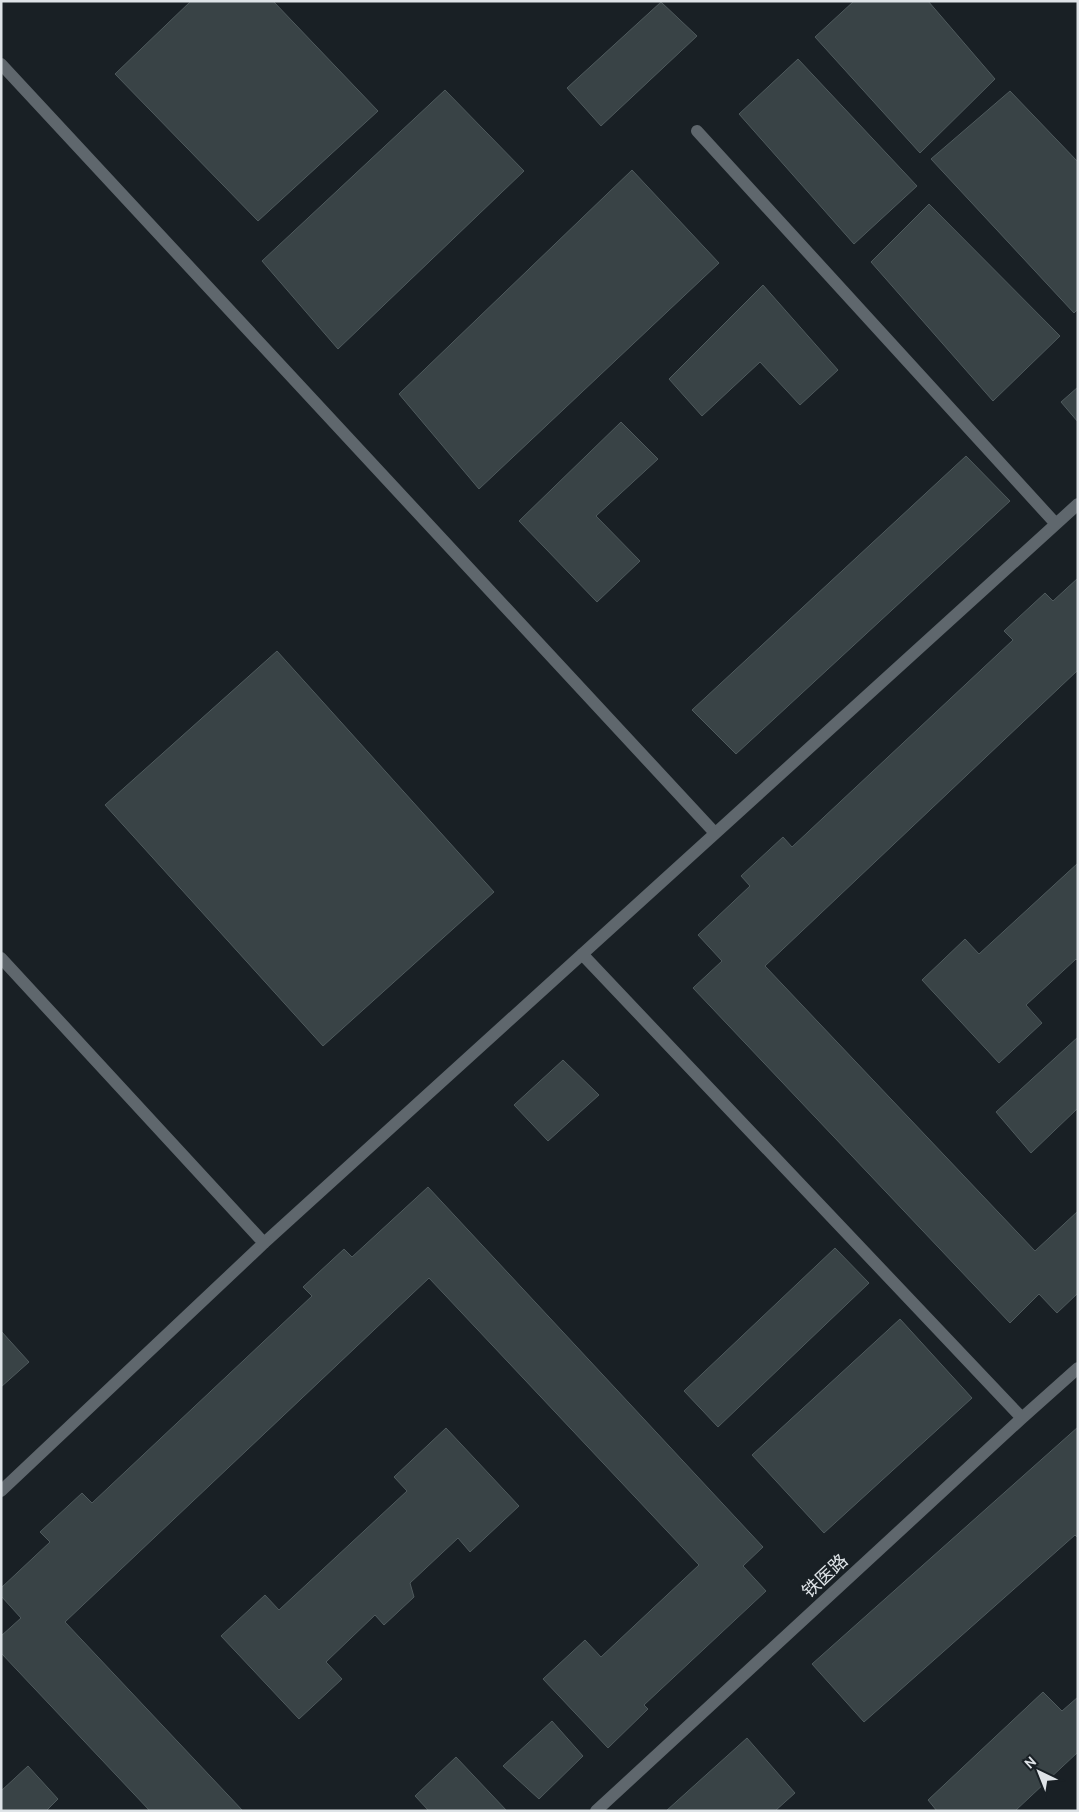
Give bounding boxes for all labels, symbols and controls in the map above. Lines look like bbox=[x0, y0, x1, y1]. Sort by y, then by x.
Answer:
street label: 铁医路 bbox=[798, 1550, 852, 1602]
north arrow bbox=[1014, 1747, 1064, 1797]
text: N bbox=[1020, 1753, 1040, 1772]

